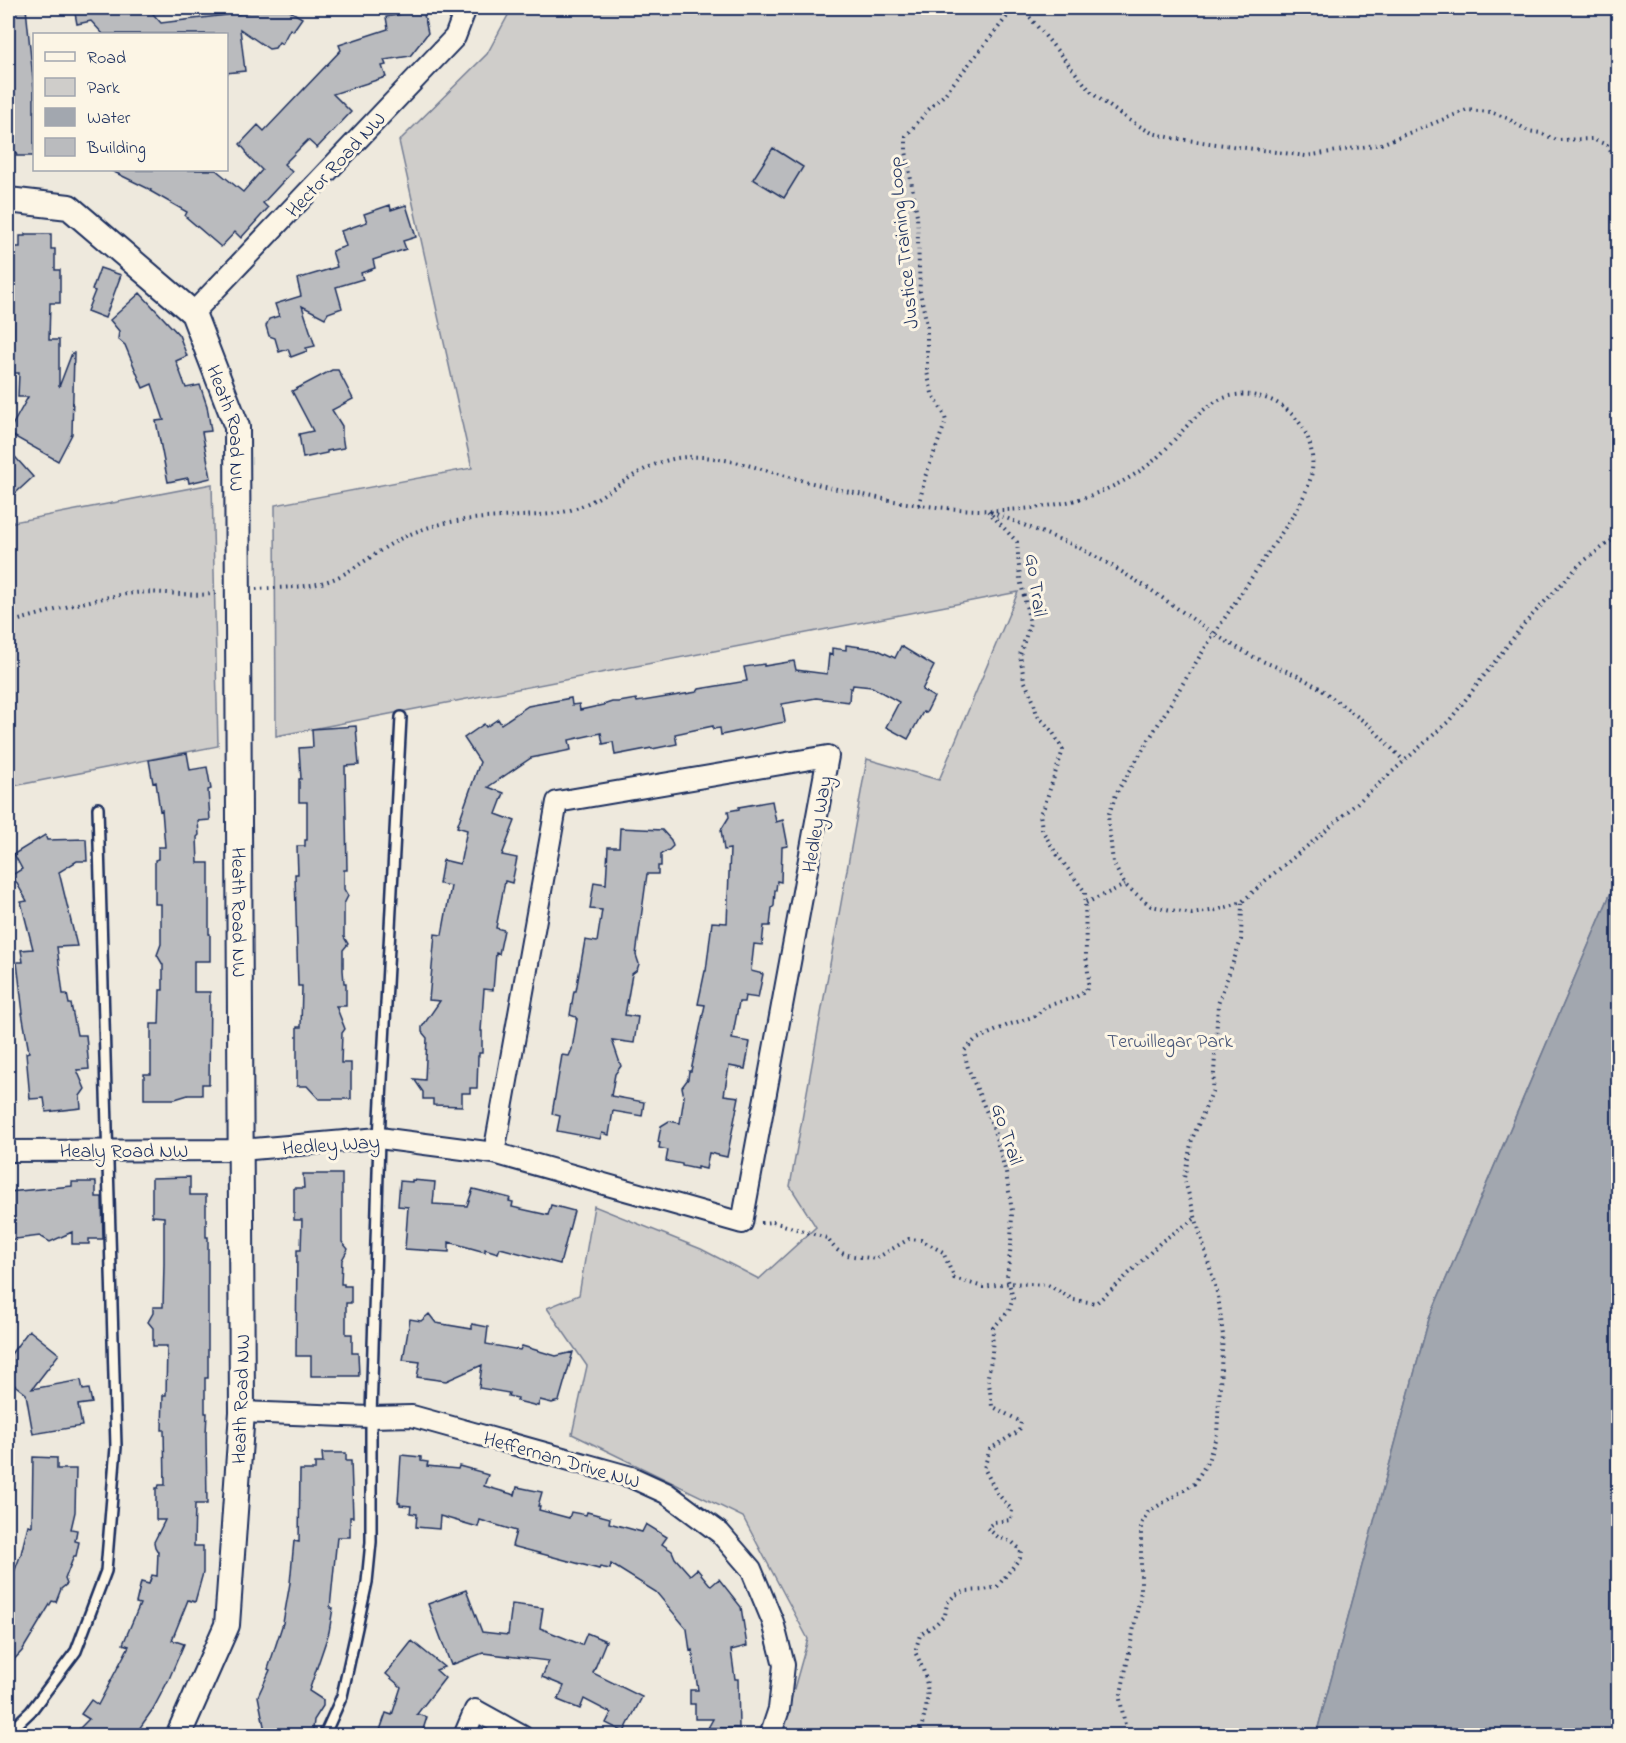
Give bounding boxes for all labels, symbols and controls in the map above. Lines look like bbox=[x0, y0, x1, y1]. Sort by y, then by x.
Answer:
legend bbox=[33, 33, 228, 171]
text: Road bbox=[87, 46, 126, 72]
text: Park bbox=[87, 76, 120, 102]
text: Water bbox=[87, 106, 131, 132]
street label: Hector Road NW bbox=[280, 106, 394, 225]
text: Building bbox=[86, 136, 146, 163]
street label: Justice Training Loop bbox=[881, 155, 929, 330]
street label: Heath Road NW bbox=[197, 361, 249, 491]
street label: Go Trail bbox=[1016, 552, 1053, 619]
street label: Hedley Way bbox=[796, 774, 841, 875]
street label: Heath Road NW bbox=[222, 847, 252, 977]
park label: Terwillegar Park bbox=[1107, 1028, 1233, 1058]
street label: Go Trail bbox=[982, 1100, 1029, 1169]
street label: Hedley Way bbox=[281, 1129, 381, 1164]
street label: Healy Road NW bbox=[60, 1138, 188, 1167]
street label: Heath Road NW bbox=[226, 1334, 259, 1465]
street label: Heffernan Drive NW bbox=[480, 1425, 643, 1498]

